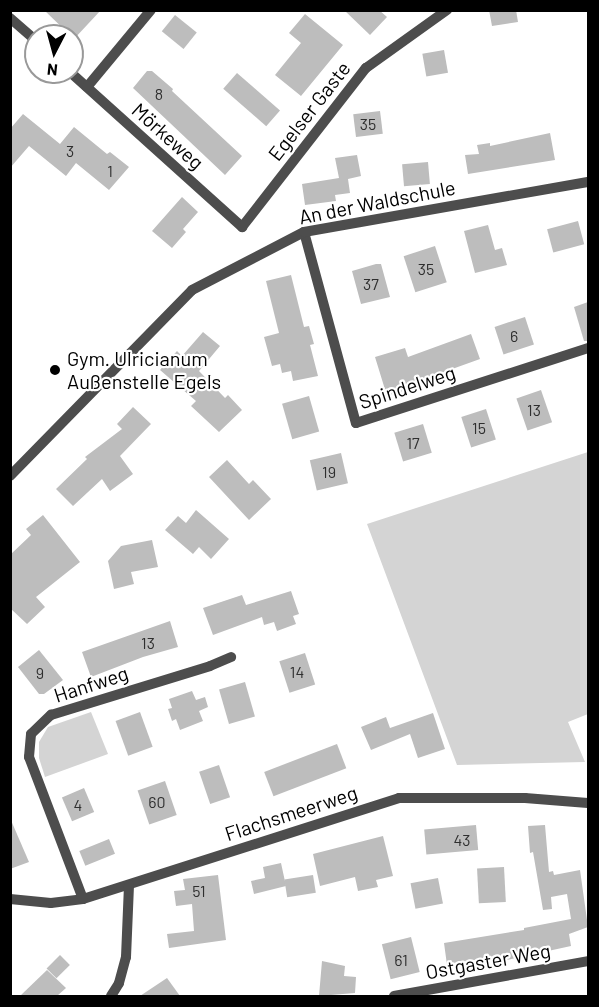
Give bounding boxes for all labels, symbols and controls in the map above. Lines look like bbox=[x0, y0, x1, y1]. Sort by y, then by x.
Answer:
north arrow bbox=[24, 24, 84, 84]
street label: Egelser Gaste bbox=[263, 57, 355, 165]
text: N bbox=[46, 60, 59, 80]
house number: 8 bbox=[155, 84, 163, 104]
street label: Mörkeweg bbox=[127, 98, 209, 174]
house number: 35 bbox=[360, 114, 376, 134]
house number: 3 bbox=[66, 141, 74, 161]
house number: 1 bbox=[107, 161, 113, 181]
street label: An der Waldschule bbox=[297, 175, 457, 229]
house number: 35 bbox=[418, 259, 434, 279]
house number: 37 bbox=[363, 274, 379, 294]
house number: 6 bbox=[510, 326, 518, 346]
place label: Gym. Ulricianum Außenstelle Egels bbox=[67, 346, 221, 393]
street label: Spindelweg bbox=[356, 360, 458, 414]
marker: Gym. Ulricianum Außenstelle Egels bbox=[48, 363, 62, 377]
house number: 13 bbox=[527, 400, 541, 420]
house number: 15 bbox=[472, 418, 486, 438]
house number: 17 bbox=[406, 433, 420, 453]
house number: 19 bbox=[322, 462, 336, 482]
house number: 13 bbox=[141, 633, 155, 653]
street label: Hanfweg bbox=[51, 661, 131, 707]
house number: 14 bbox=[290, 662, 304, 682]
house number: 9 bbox=[36, 663, 44, 683]
street label: Flachsmeerweg bbox=[222, 780, 360, 846]
house number: 60 bbox=[148, 792, 166, 812]
house number: 4 bbox=[74, 795, 82, 815]
house number: 43 bbox=[453, 830, 471, 850]
house number: 51 bbox=[192, 881, 206, 901]
street label: Ostgaster Weg bbox=[424, 938, 552, 984]
house number: 61 bbox=[394, 950, 408, 970]

